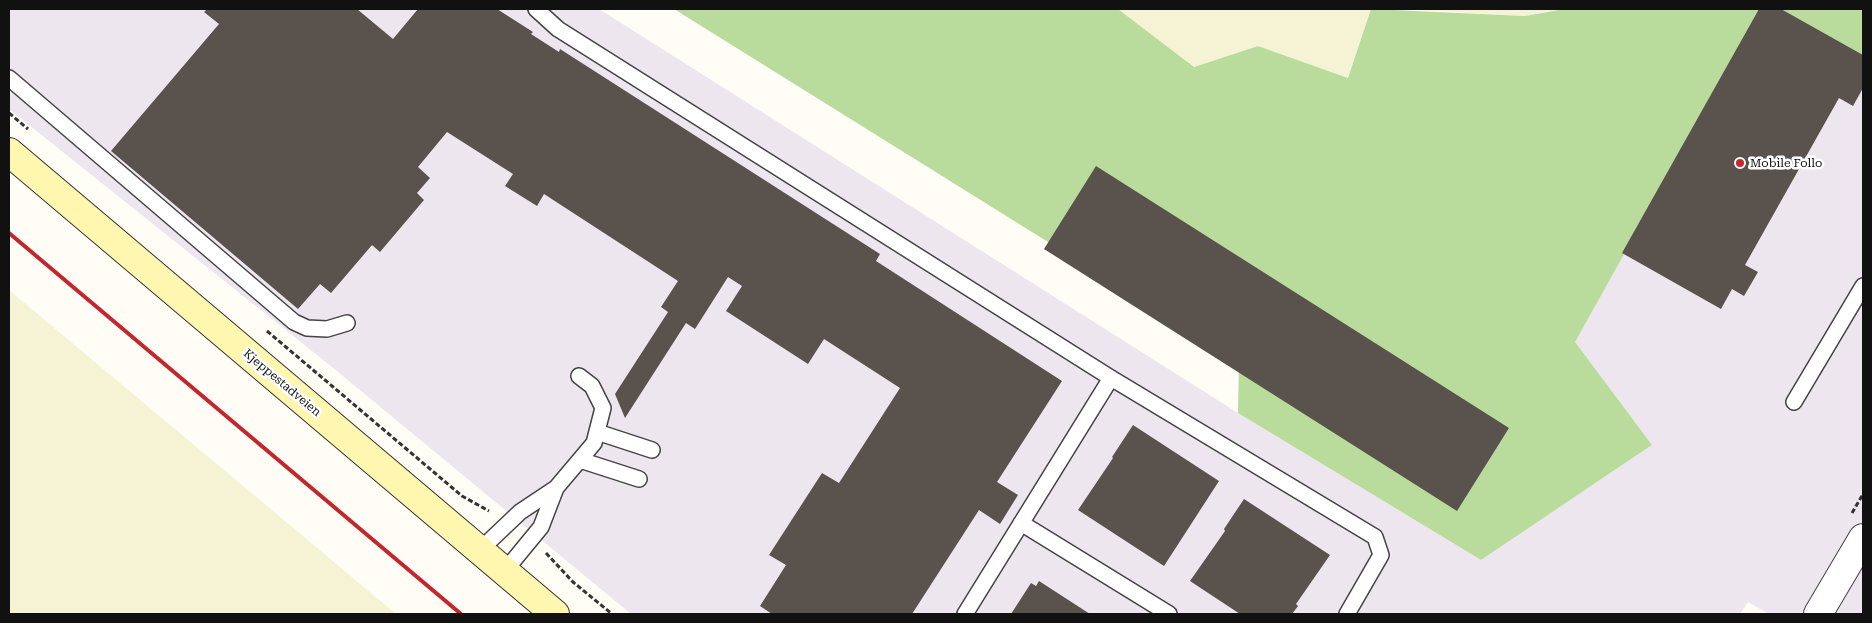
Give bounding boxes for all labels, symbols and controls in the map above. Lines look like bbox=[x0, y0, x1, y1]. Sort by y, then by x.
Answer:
place label: Mobile Follo bbox=[1750, 156, 1822, 170]
marker: Mobile Follo bbox=[1734, 157, 1746, 169]
street label: Kjeppestadveien bbox=[240, 346, 324, 420]

